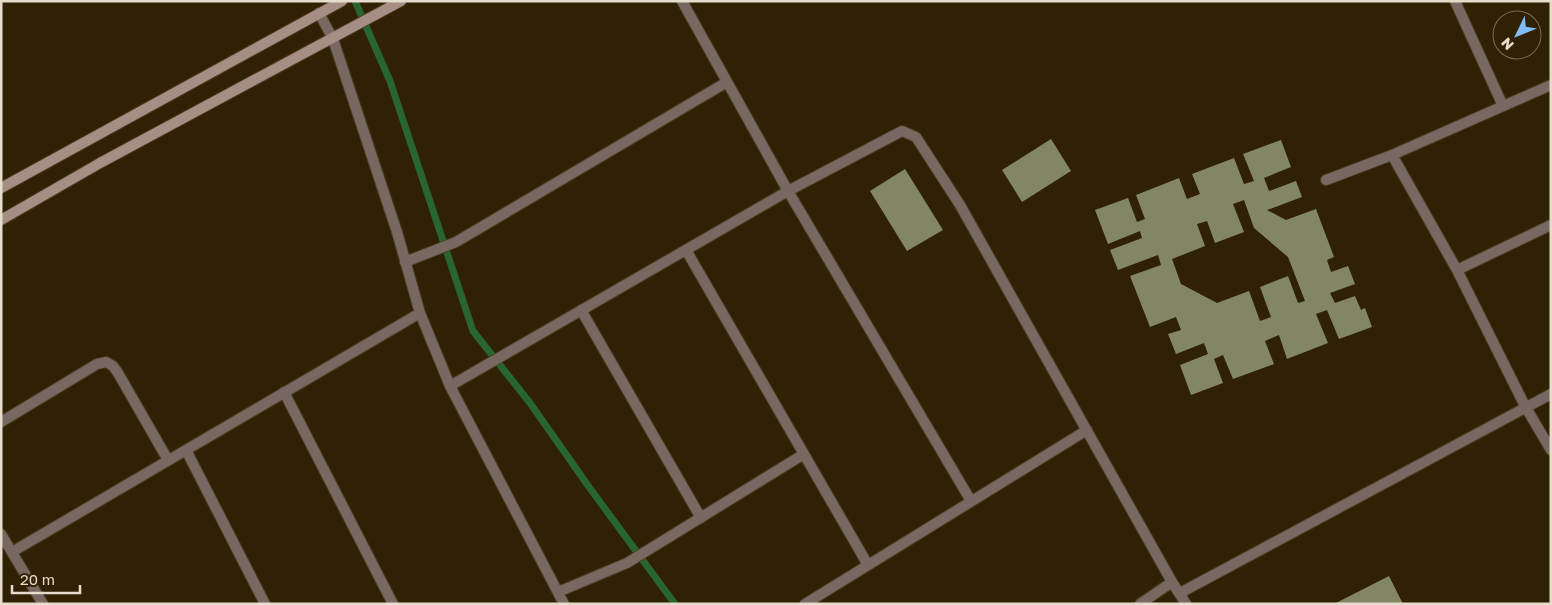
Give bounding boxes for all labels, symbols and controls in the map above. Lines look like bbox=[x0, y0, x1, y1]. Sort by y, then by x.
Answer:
north arrow bbox=[1492, 10, 1542, 60]
text: N bbox=[1497, 35, 1517, 54]
scale bar bbox=[12, 562, 80, 594]
text: 20 m bbox=[20, 570, 55, 588]

